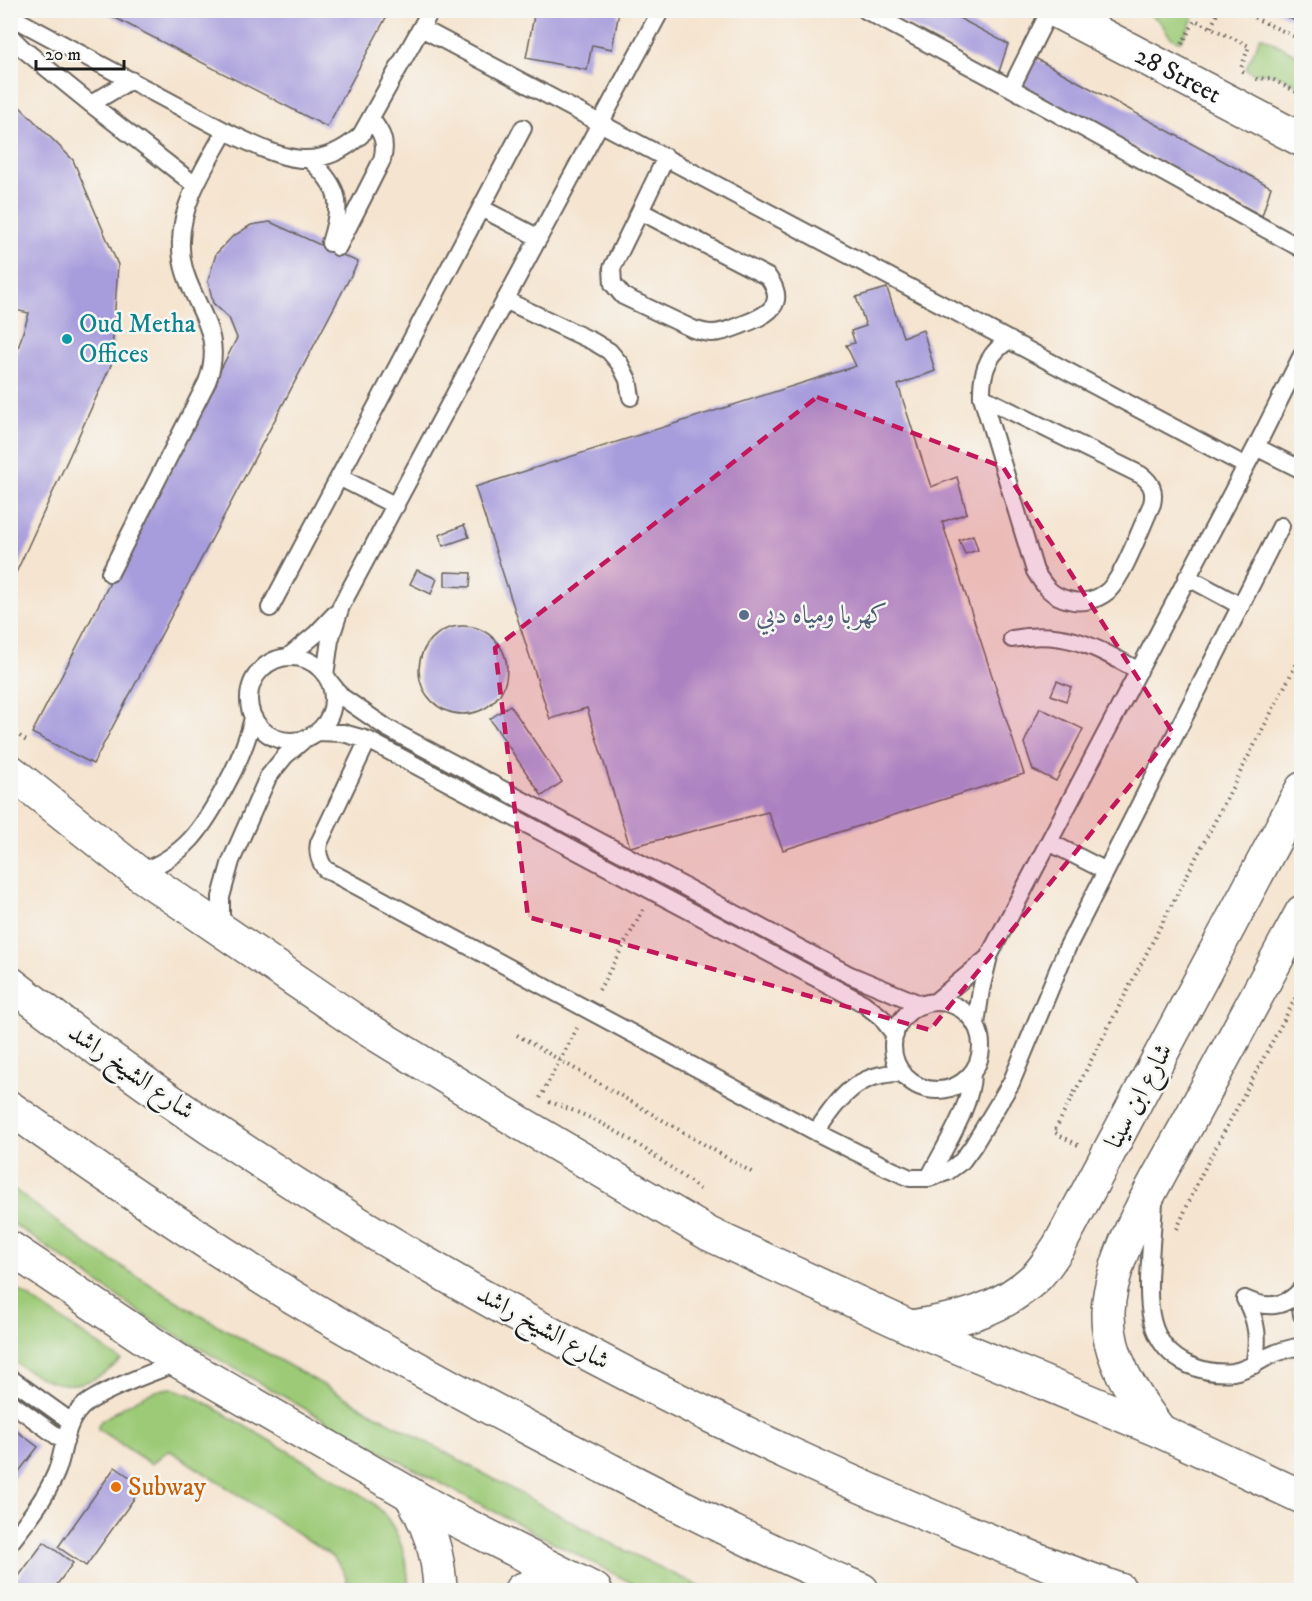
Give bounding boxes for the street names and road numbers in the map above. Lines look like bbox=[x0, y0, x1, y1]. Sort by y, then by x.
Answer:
street label: 28 Street bbox=[1129, 39, 1227, 111]
street label: شارع الشيخ راشد bbox=[58, 1016, 201, 1133]
street label: شارع ابن سينا bbox=[1097, 1038, 1184, 1156]
street label: شارع الشيخ راشد bbox=[468, 1278, 615, 1383]

